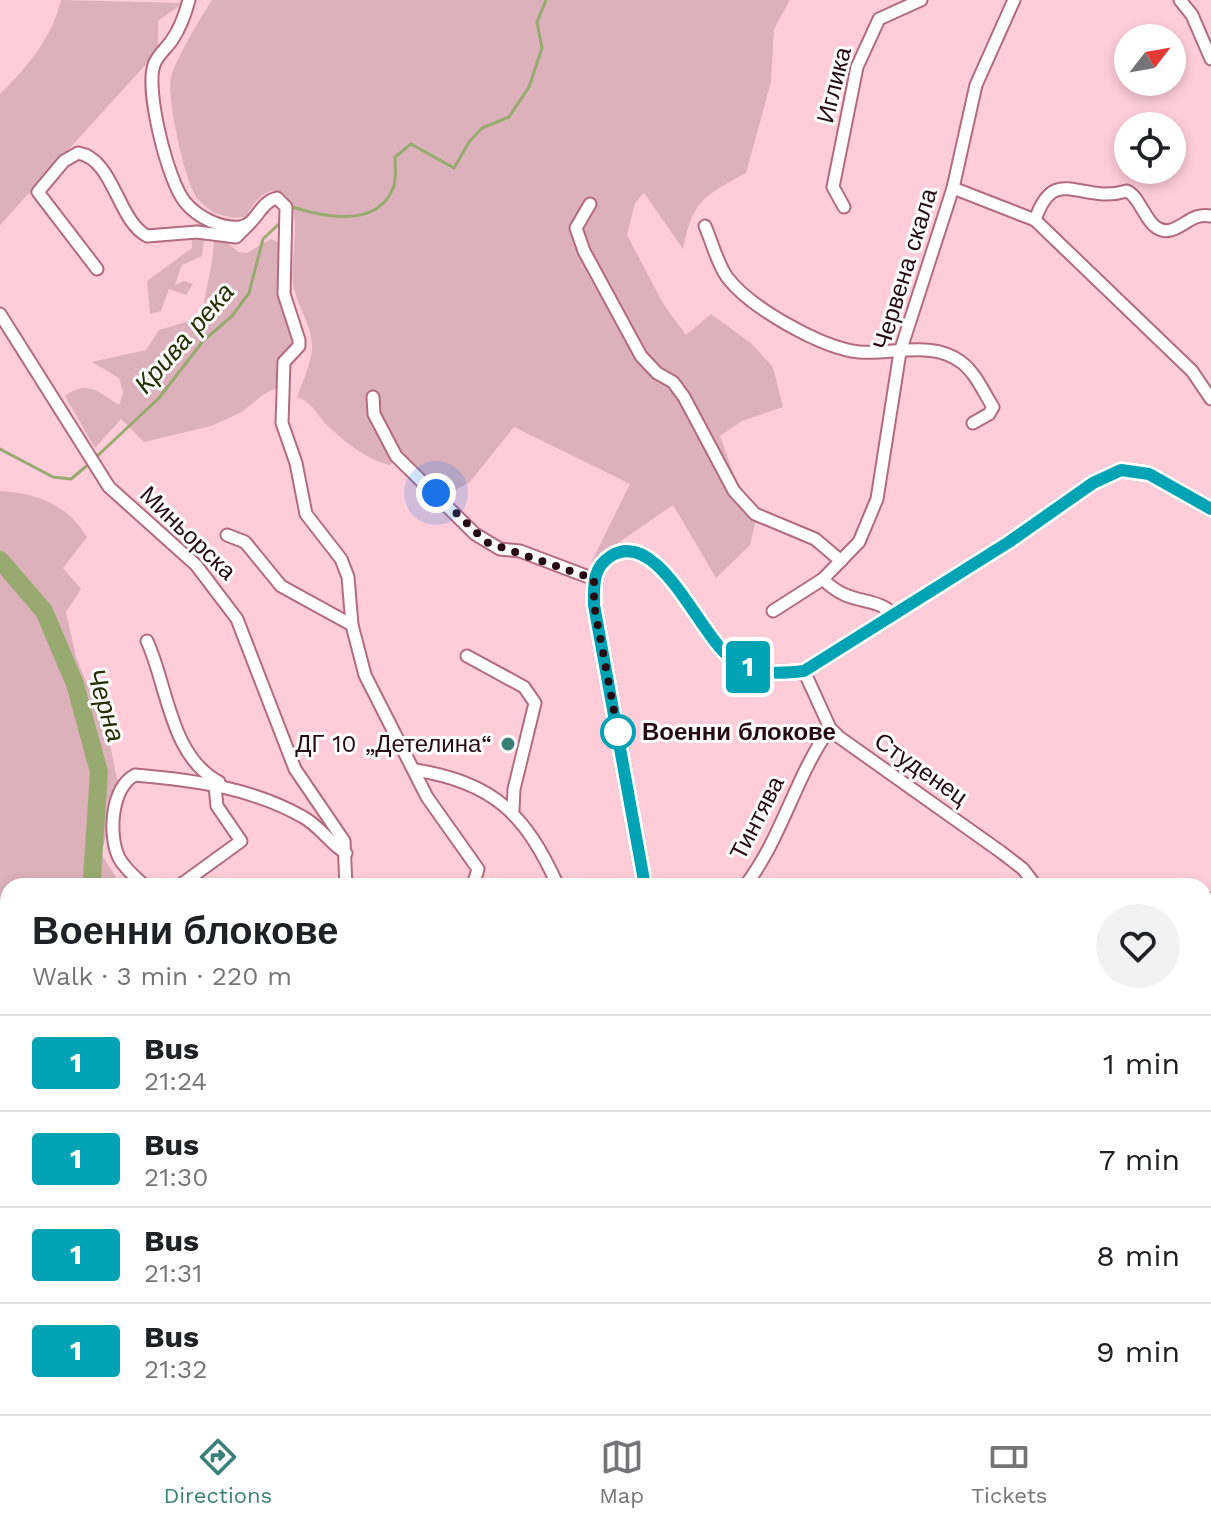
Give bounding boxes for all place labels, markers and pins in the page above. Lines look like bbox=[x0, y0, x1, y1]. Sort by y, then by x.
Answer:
marker: Военни блокове bbox=[601, 715, 635, 749]
place label: Военни блокове bbox=[642, 718, 836, 746]
place label: ДГ 10 „Детелина“ bbox=[295, 730, 492, 758]
marker: ДГ 10 „Детелина“ bbox=[499, 735, 517, 753]

